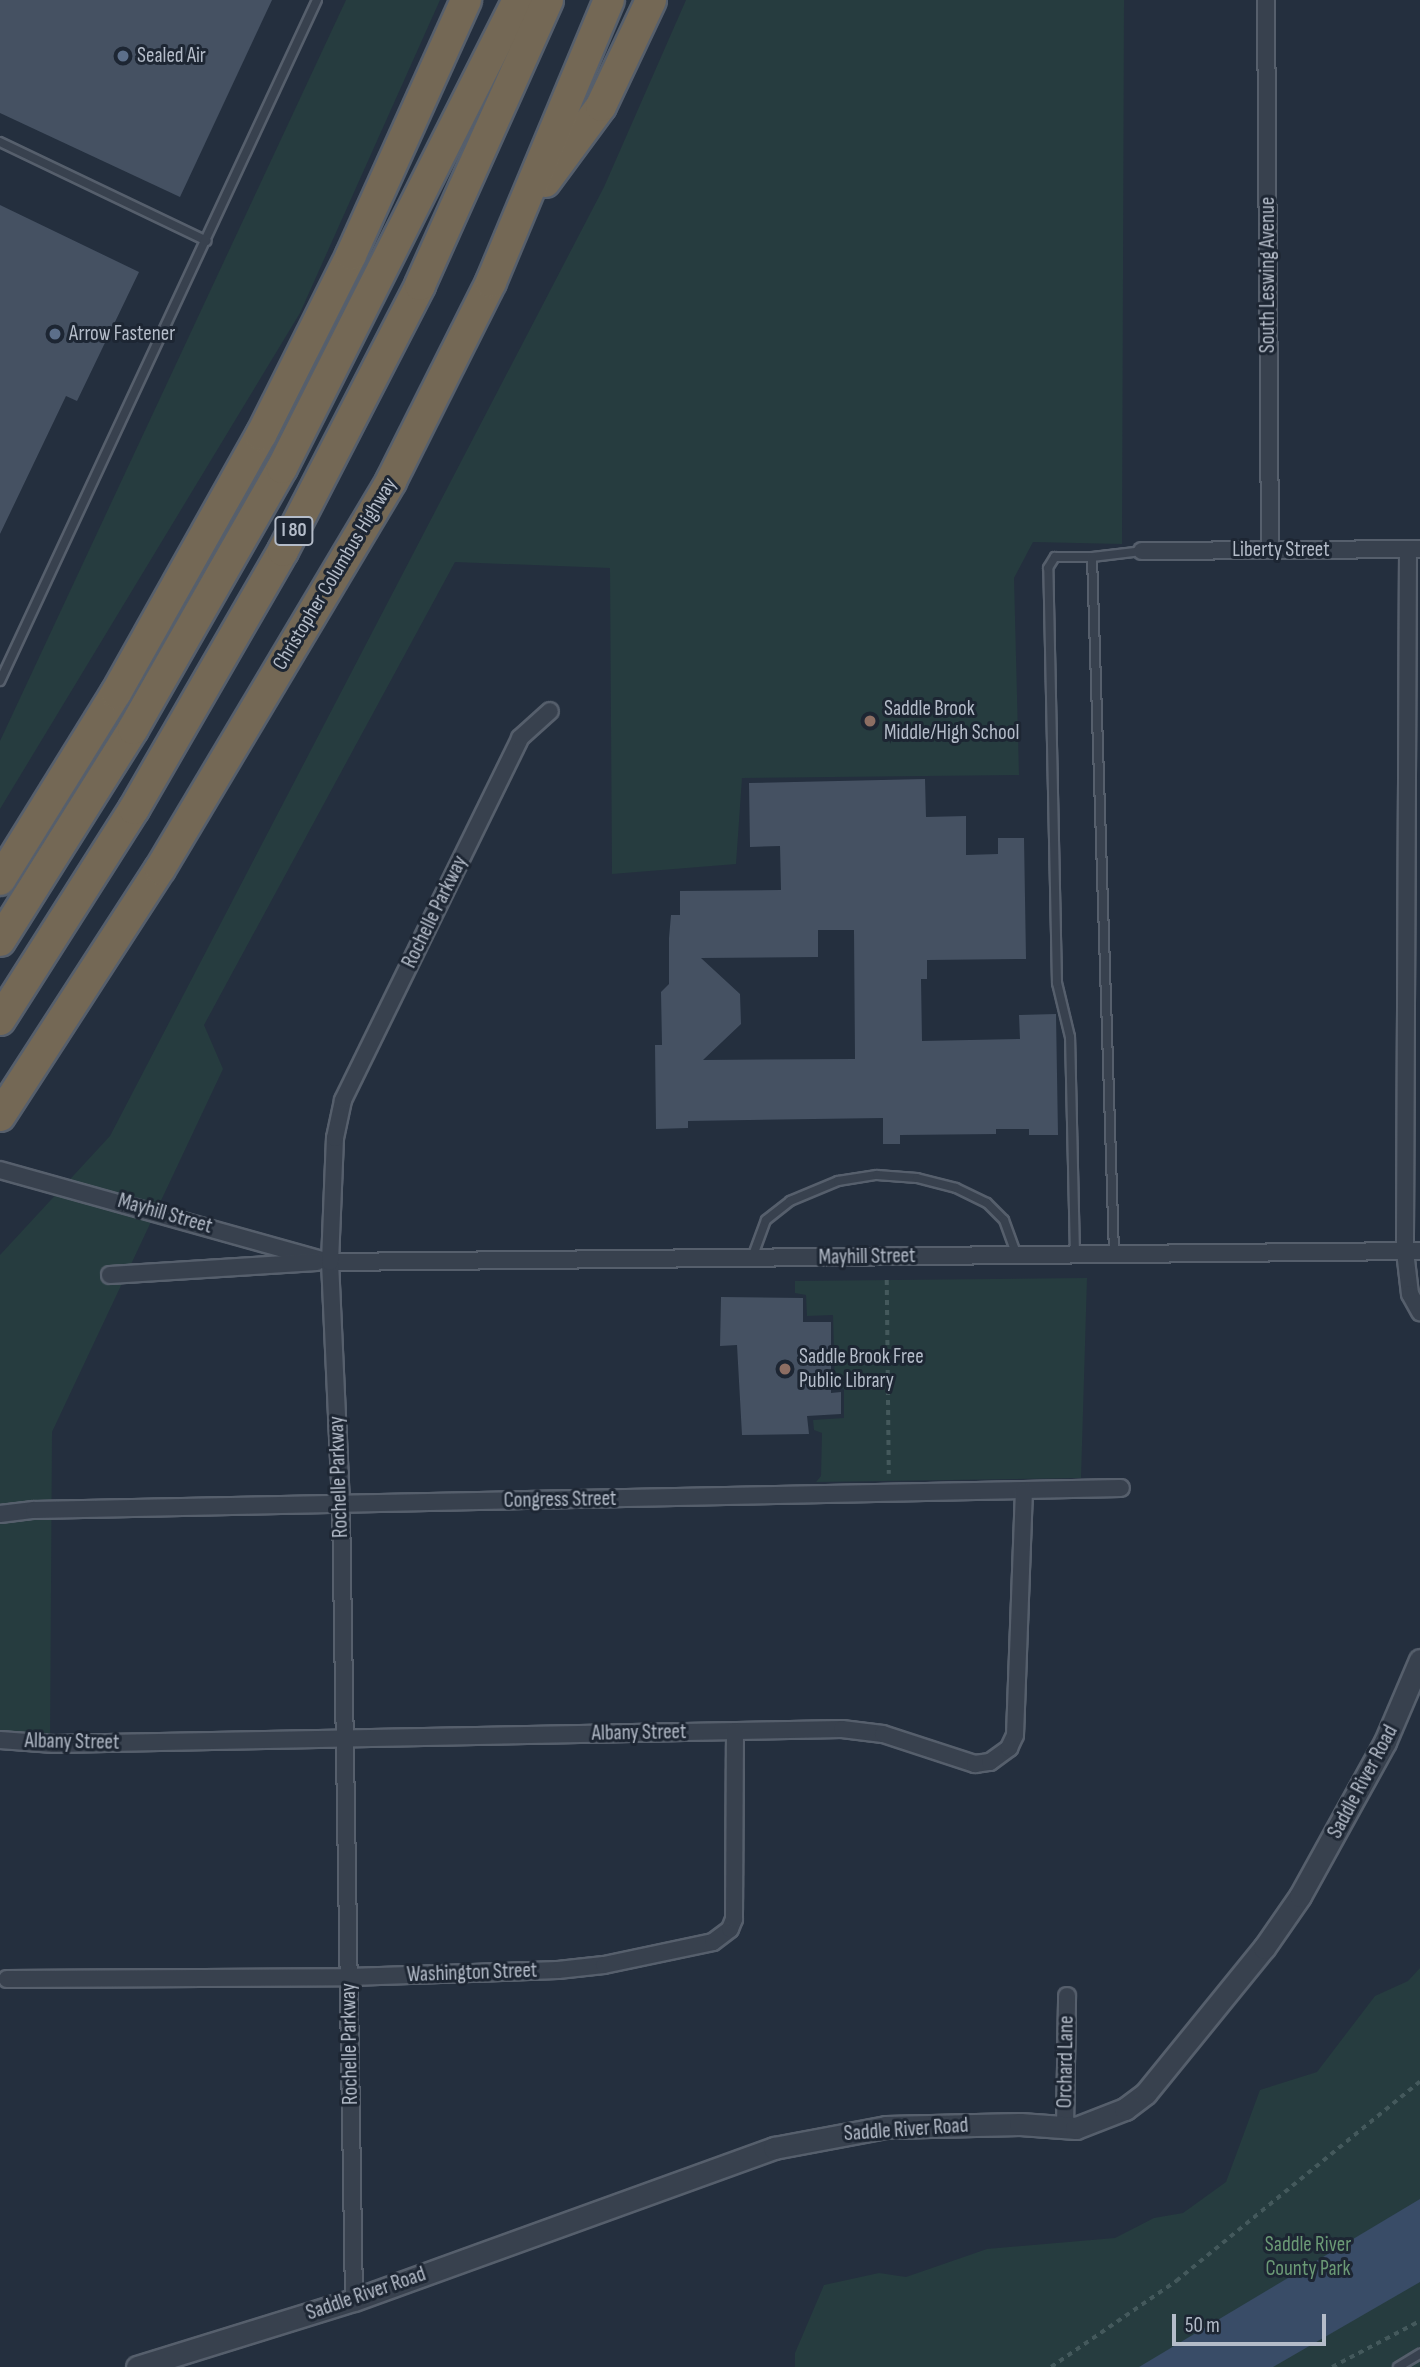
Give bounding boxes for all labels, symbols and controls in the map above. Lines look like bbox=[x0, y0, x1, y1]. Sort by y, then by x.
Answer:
place label: Sealed Air bbox=[137, 43, 206, 69]
marker: Sealed Air bbox=[115, 48, 131, 64]
street label: South Leswing Avenue bbox=[1255, 197, 1281, 353]
place label: Arrow Fastener bbox=[69, 321, 175, 347]
marker: Arrow Fastener bbox=[47, 326, 63, 342]
street label: Christopher Columbus Highway bbox=[268, 473, 402, 675]
road number: I 80 bbox=[273, 516, 315, 546]
street label: Liberty Street bbox=[1232, 537, 1330, 563]
place label: Saddle Brook Middle/High School bbox=[884, 696, 1019, 746]
marker: Saddle Brook Middle/High School bbox=[862, 713, 878, 729]
street label: Rochelle Parkway bbox=[397, 852, 473, 972]
street label: Mayhill Street bbox=[115, 1189, 215, 1239]
street label: Mayhill Street bbox=[818, 1244, 916, 1270]
place label: Saddle Brook Free Public Library bbox=[799, 1344, 924, 1394]
marker: Saddle Brook Free Public Library bbox=[777, 1361, 793, 1377]
street label: Rochelle Parkway bbox=[324, 1416, 354, 1538]
street label: Congress Street bbox=[503, 1486, 617, 1514]
street label: Albany Street bbox=[591, 1720, 687, 1746]
street label: Saddle River Road bbox=[1323, 1721, 1403, 1843]
street label: Albany Street bbox=[24, 1729, 120, 1755]
street label: Washington Street bbox=[406, 1958, 538, 1988]
street label: Rochelle Parkway bbox=[336, 1983, 364, 2105]
street label: Orchard Lane bbox=[1053, 2015, 1079, 2109]
street label: Saddle River Road bbox=[843, 2113, 969, 2147]
park label: Saddle River County Park bbox=[1265, 2232, 1351, 2282]
street label: Saddle River Road bbox=[303, 2262, 429, 2326]
scale bar bbox=[1175, 2300, 1329, 2344]
text: 50 m bbox=[1185, 2313, 1220, 2338]

